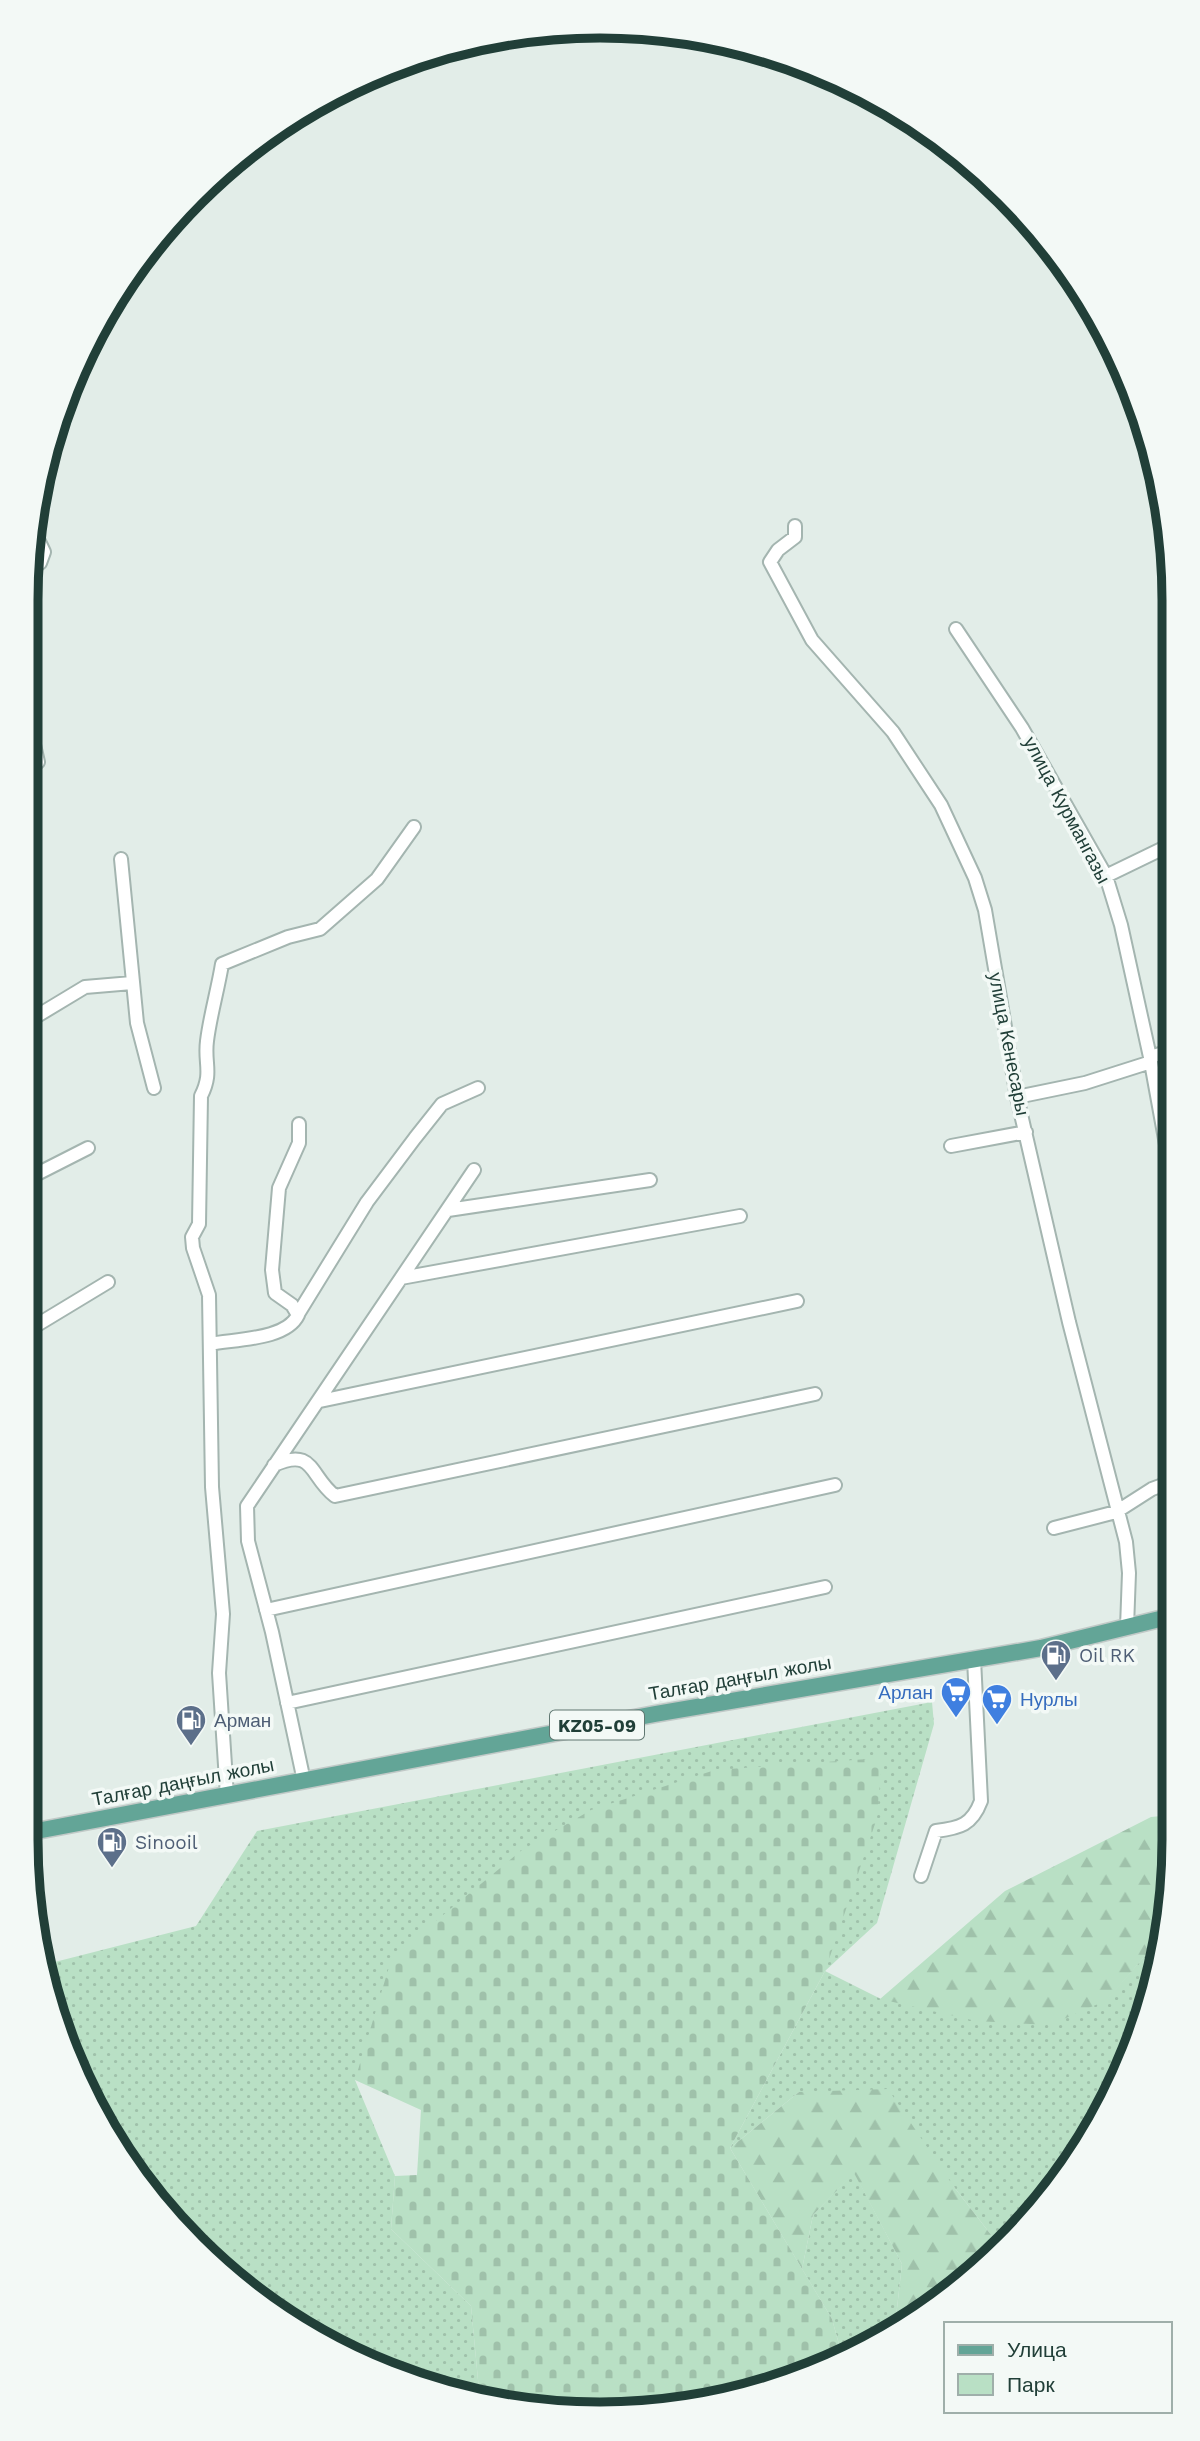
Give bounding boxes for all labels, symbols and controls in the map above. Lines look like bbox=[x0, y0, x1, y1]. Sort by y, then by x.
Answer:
street label: улица Курмангазы bbox=[1019, 733, 1115, 887]
street label: улица Кенесары bbox=[984, 970, 1034, 1118]
fuel station icon: Oil RK bbox=[1039, 1638, 1073, 1682]
place label: Oil RK bbox=[1079, 1644, 1135, 1667]
street label: Талғар даңғыл жолы bbox=[647, 1651, 833, 1705]
supermarket icon: Арлан bbox=[939, 1675, 973, 1719]
place label: Арлан bbox=[878, 1681, 933, 1704]
supermarket icon: Нурлы bbox=[980, 1682, 1014, 1726]
place label: Нурлы bbox=[1020, 1688, 1078, 1711]
fuel station icon: Арман bbox=[174, 1703, 208, 1747]
place label: Арман bbox=[214, 1709, 271, 1732]
road number: KZ05-09 bbox=[550, 1710, 644, 1740]
street label: Талғар даңғыл жолы bbox=[90, 1753, 276, 1811]
fuel station icon: Sinooil bbox=[95, 1825, 129, 1869]
place label: Sinooil bbox=[135, 1831, 198, 1854]
legend bbox=[944, 2322, 1172, 2413]
text: Улица bbox=[1007, 2337, 1067, 2362]
text: Парк bbox=[1007, 2372, 1055, 2397]

